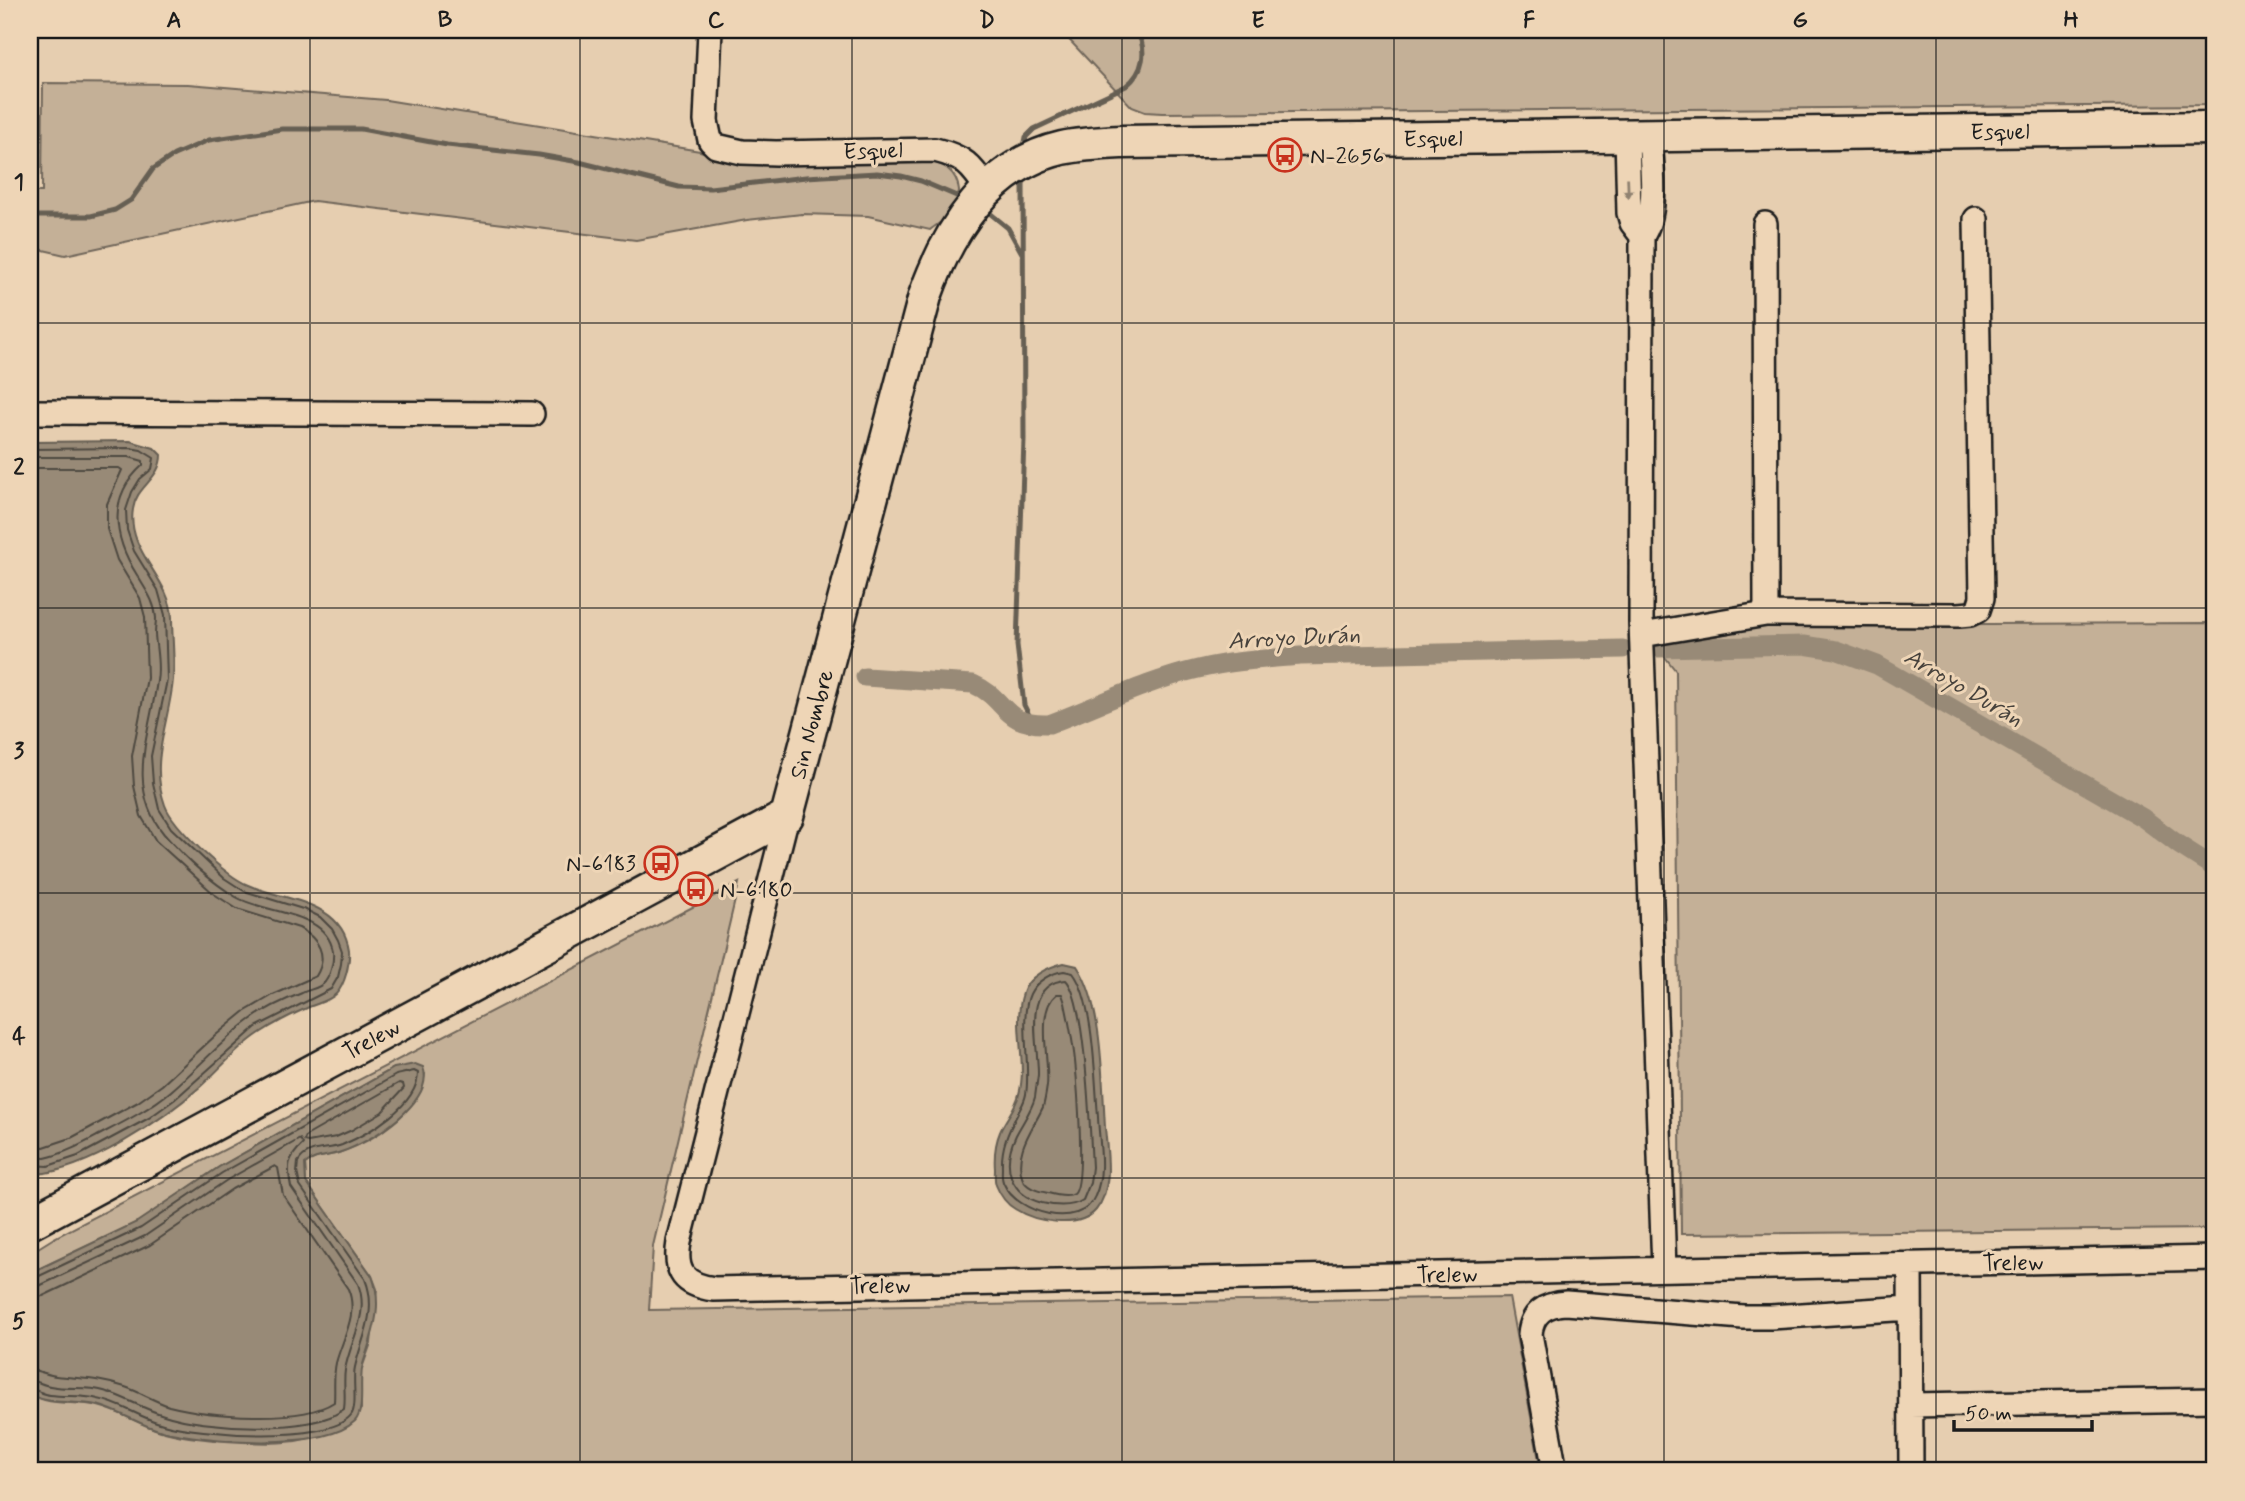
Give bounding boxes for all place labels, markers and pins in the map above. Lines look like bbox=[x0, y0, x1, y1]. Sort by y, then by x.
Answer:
bus stop icon: N-2656 bbox=[1266, 136, 1304, 174]
place label: N-2656 bbox=[1310, 142, 1384, 172]
bus stop icon: N-6183 bbox=[642, 844, 680, 882]
place label: N-6183 bbox=[566, 850, 636, 880]
bus stop icon: N-6180 bbox=[677, 870, 715, 908]
place label: N-6180 bbox=[720, 876, 793, 906]

